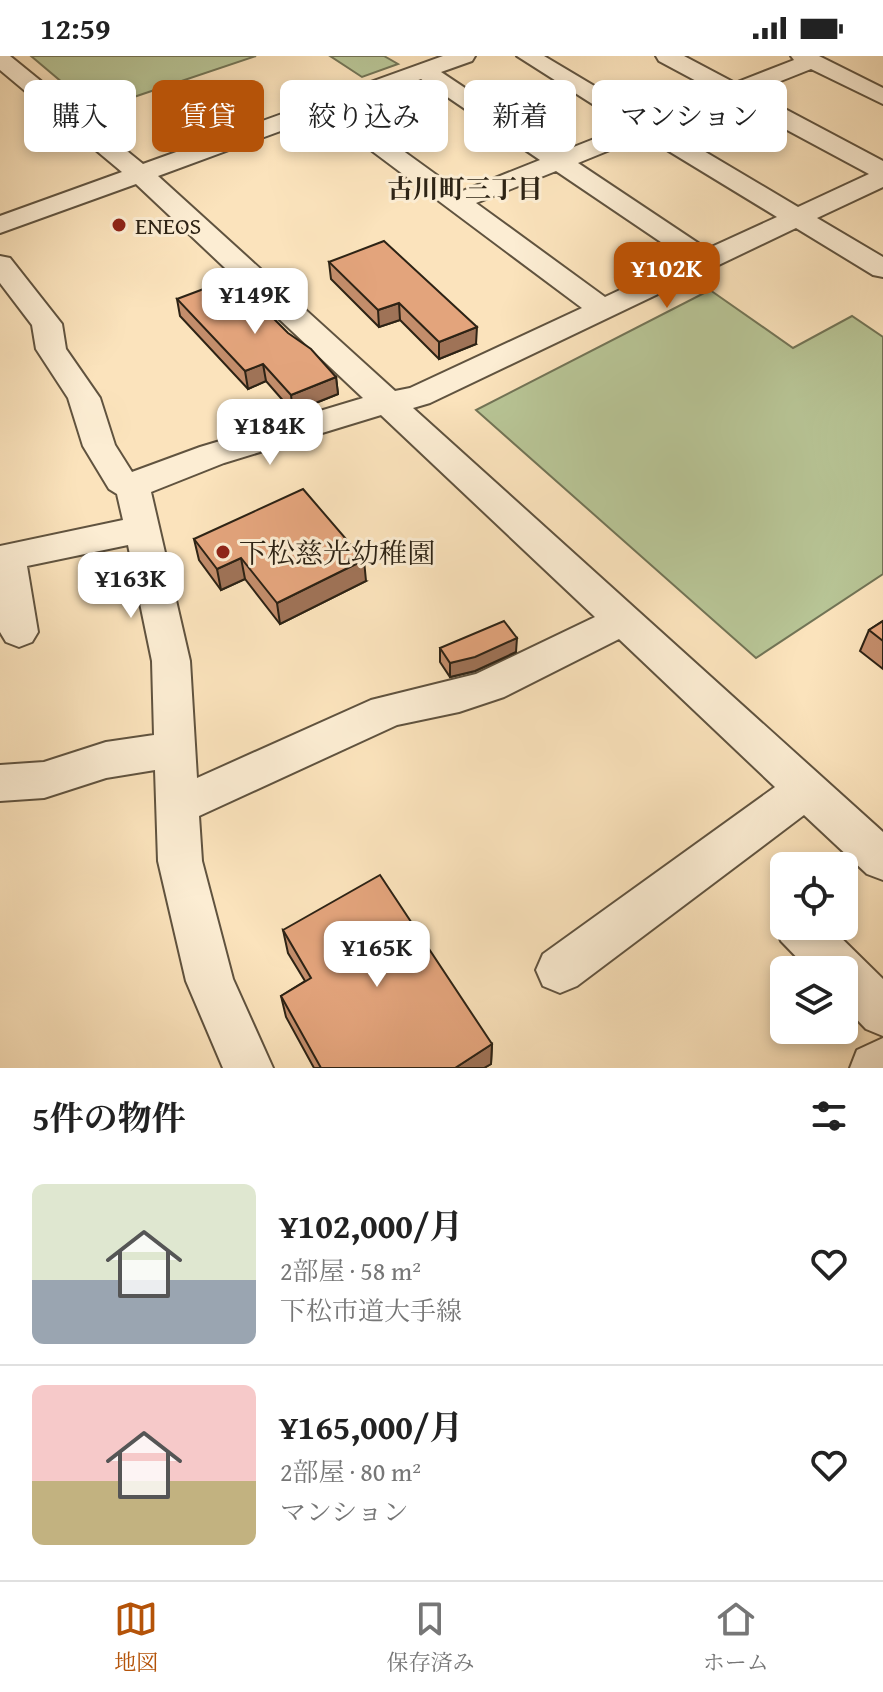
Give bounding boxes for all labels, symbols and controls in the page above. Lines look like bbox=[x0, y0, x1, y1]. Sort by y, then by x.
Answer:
text: 12:59 bbox=[40, 6, 111, 50]
chip: 購入 bbox=[24, 80, 136, 152]
chip: 賃貸 bbox=[152, 80, 264, 152]
chip: 絞り込み bbox=[280, 80, 448, 152]
chip: 新着 bbox=[464, 80, 576, 152]
chip: マンション bbox=[592, 80, 787, 152]
district label: 古川町三丁目 bbox=[387, 169, 543, 208]
place label: ENEOS bbox=[135, 208, 201, 243]
marker: ENEOS bbox=[110, 216, 128, 234]
pin: ¥102K bbox=[611, 242, 723, 310]
text: ¥102K bbox=[632, 248, 702, 287]
pin: ¥149K bbox=[199, 268, 311, 336]
text: ¥149K bbox=[220, 274, 290, 313]
pin: ¥184K bbox=[214, 399, 326, 467]
text: ¥184K bbox=[235, 405, 305, 444]
place label: 下松慈光幼稚園 bbox=[239, 532, 435, 573]
marker: 下松慈光幼稚園 bbox=[214, 543, 232, 561]
pin: ¥163K bbox=[75, 552, 187, 620]
text: ¥163K bbox=[96, 558, 166, 597]
map controls bbox=[770, 852, 858, 1044]
button: locate bbox=[770, 852, 858, 940]
pin: ¥165K bbox=[321, 921, 433, 989]
text: ¥165K bbox=[342, 927, 412, 966]
button: layers bbox=[770, 956, 858, 1044]
text: 5件の物件 bbox=[32, 1093, 186, 1142]
icon: filters bbox=[807, 1094, 851, 1138]
text: ¥102,000/月 bbox=[280, 1201, 463, 1250]
icon: home bbox=[96, 1216, 192, 1312]
icon: heart bbox=[807, 1242, 851, 1286]
text: 2部屋 · 58 m² bbox=[280, 1251, 421, 1290]
text: 下松市道大手線 bbox=[280, 1291, 462, 1330]
text: ¥165,000/月 bbox=[280, 1402, 463, 1451]
icon: home bbox=[96, 1417, 192, 1513]
icon: heart bbox=[807, 1443, 851, 1487]
text: 2部屋 · 80 m² bbox=[280, 1452, 421, 1491]
text: マンション bbox=[280, 1492, 409, 1531]
tab: 地図 bbox=[114, 1597, 158, 1678]
tab: 保存済み bbox=[386, 1597, 475, 1678]
tab: ホーム bbox=[703, 1597, 769, 1678]

